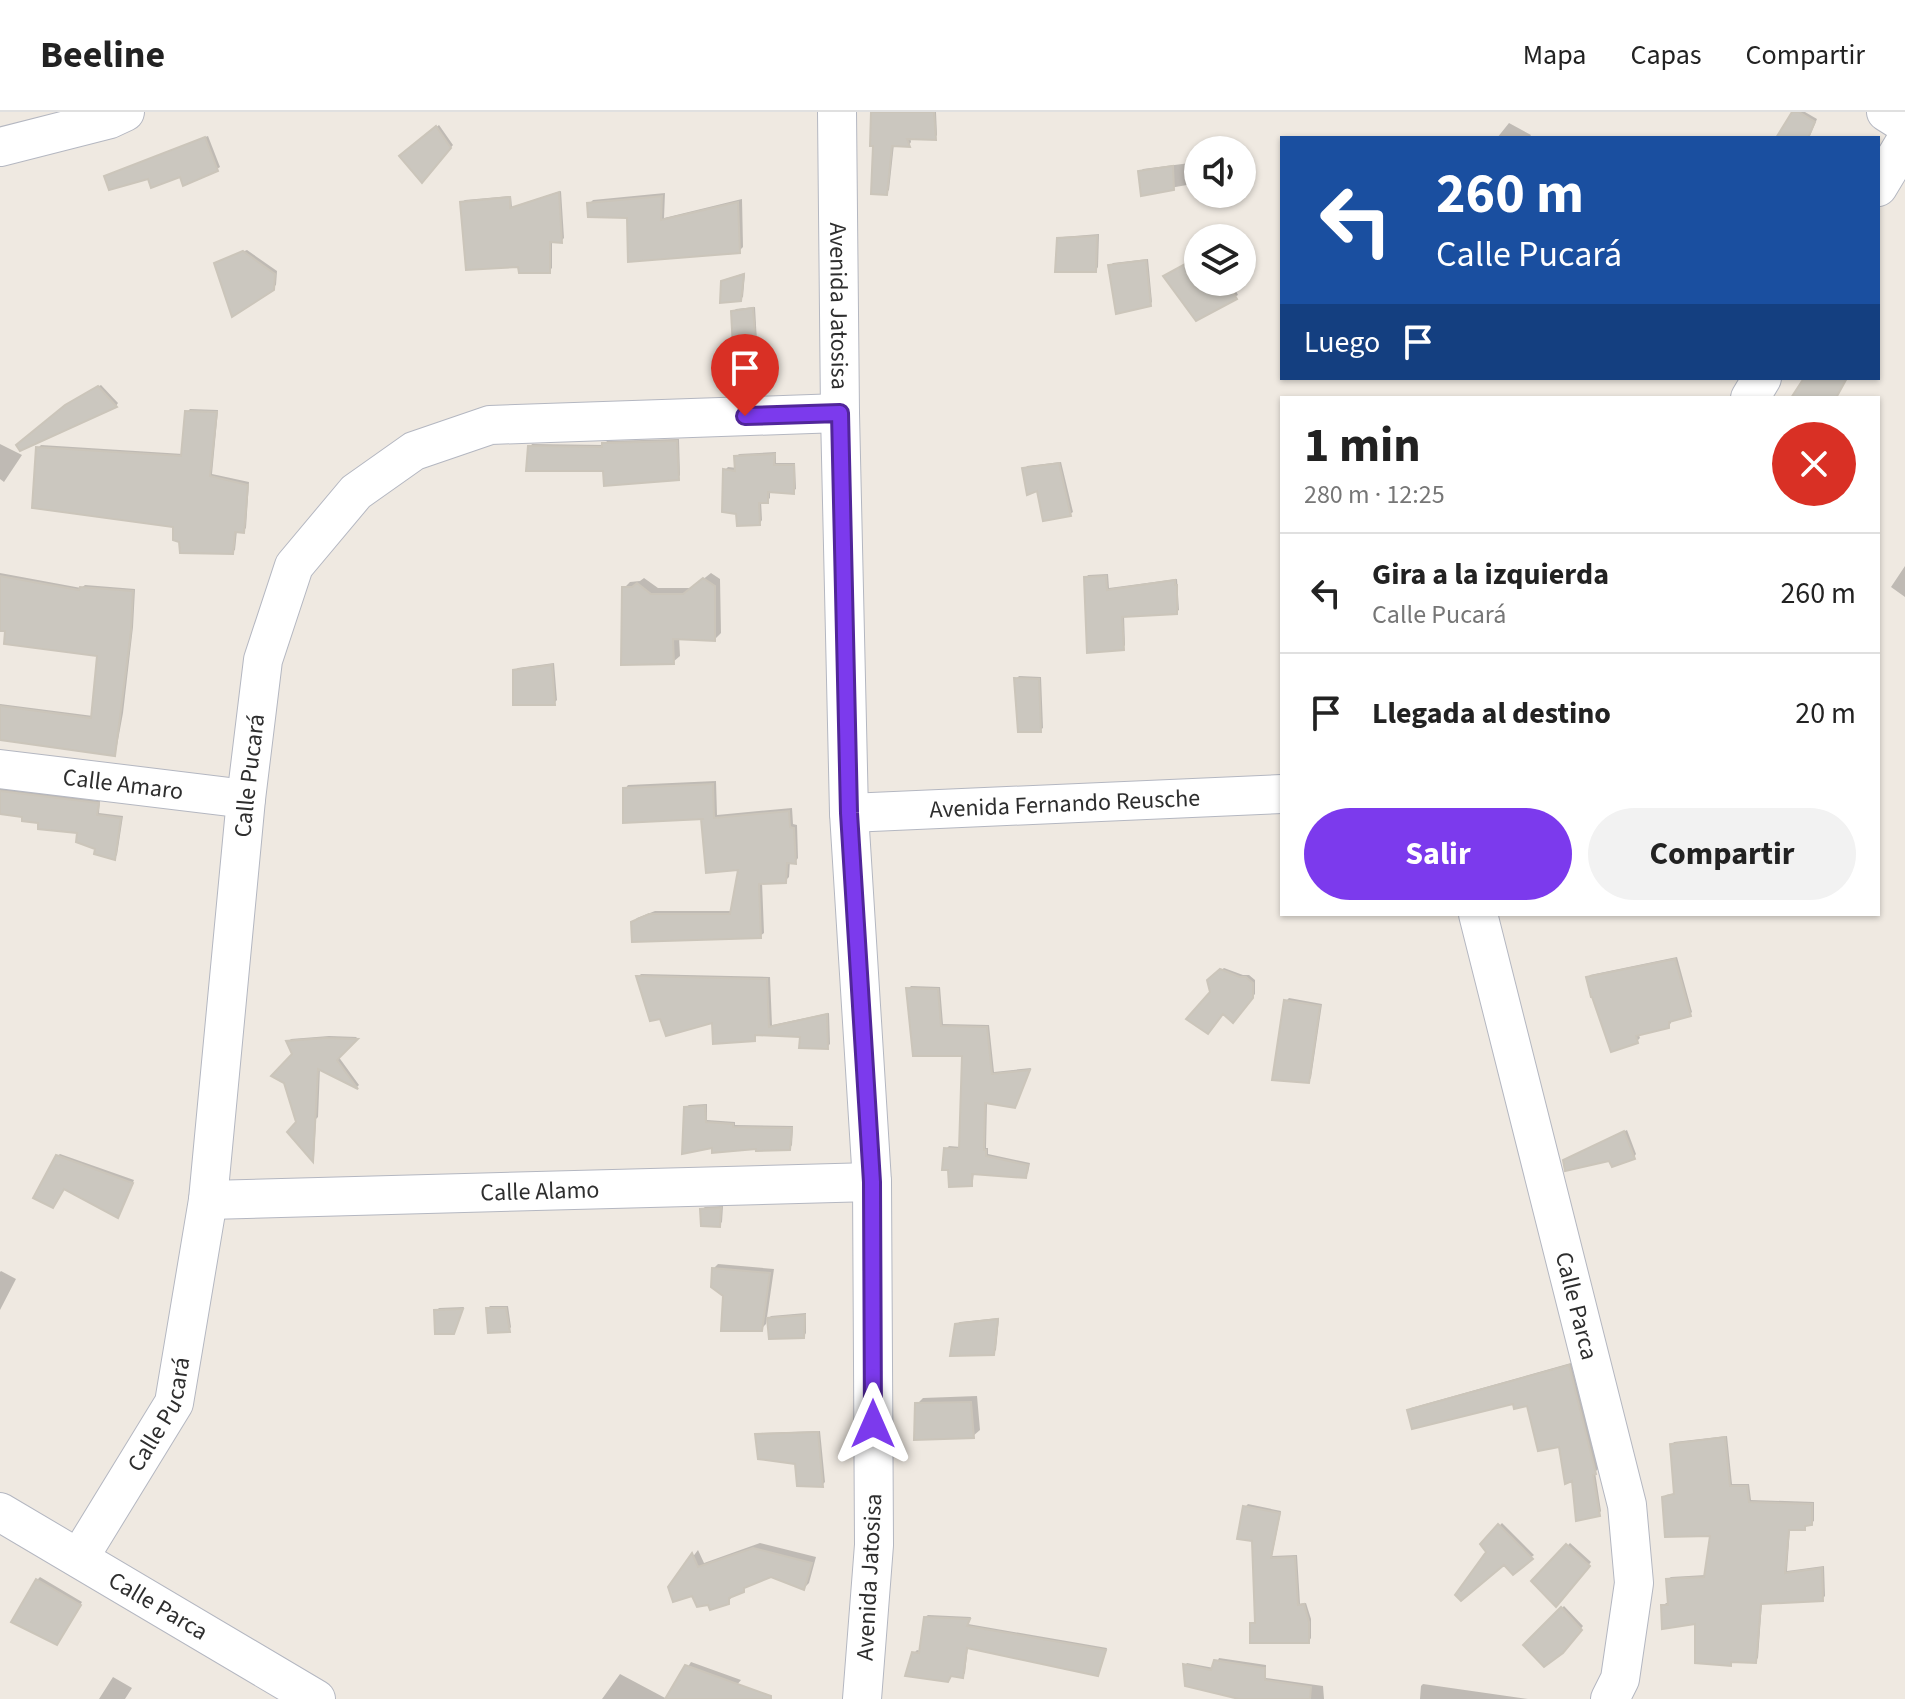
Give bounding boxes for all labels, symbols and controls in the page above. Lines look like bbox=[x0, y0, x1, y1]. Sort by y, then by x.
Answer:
text: Beeline bbox=[40, 28, 165, 82]
text: Mapa bbox=[1523, 35, 1586, 75]
text: Capas bbox=[1630, 35, 1702, 75]
text: Compartir bbox=[1746, 35, 1865, 75]
map controls bbox=[1184, 136, 1256, 296]
button: sound bbox=[1184, 136, 1256, 208]
text: 260 m bbox=[1436, 155, 1584, 234]
icon: left bbox=[1304, 168, 1408, 272]
street label: Avenida Jatosisa bbox=[820, 222, 857, 390]
button: layers bbox=[1184, 224, 1256, 296]
text: Calle Pucará bbox=[1436, 229, 1622, 280]
icon: arrive bbox=[1396, 320, 1440, 364]
text: Luego bbox=[1304, 321, 1380, 364]
pin bbox=[711, 334, 779, 416]
icon: arrive bbox=[723, 346, 767, 390]
text: 1 min bbox=[1304, 412, 1421, 480]
button: close bbox=[1772, 422, 1856, 506]
text: 280 m · 12:25 bbox=[1304, 476, 1445, 513]
text: Gira a la izquierda bbox=[1372, 553, 1609, 596]
icon: left bbox=[1304, 571, 1348, 615]
text: 260 m bbox=[1780, 572, 1856, 615]
text: Calle Pucará bbox=[1372, 596, 1506, 633]
icon: arrive bbox=[1304, 691, 1348, 735]
text: Llegada al destino bbox=[1372, 692, 1611, 735]
text: 20 m bbox=[1795, 692, 1856, 735]
street label: Calle Pucará bbox=[225, 712, 274, 839]
street label: Calle Amaro bbox=[61, 760, 185, 809]
street label: Avenida Fernando Reusche bbox=[929, 781, 1201, 827]
button: Salir bbox=[1304, 808, 1572, 900]
button: Compartir bbox=[1588, 808, 1856, 900]
street label: Calle Alamo bbox=[480, 1172, 600, 1211]
street label: Calle Parca bbox=[1546, 1248, 1607, 1364]
street label: Calle Pucará bbox=[119, 1355, 199, 1479]
position arrow bbox=[831, 1382, 915, 1466]
street label: Avenida Jatosisa bbox=[848, 1493, 891, 1661]
street label: Calle Parca bbox=[102, 1563, 215, 1649]

